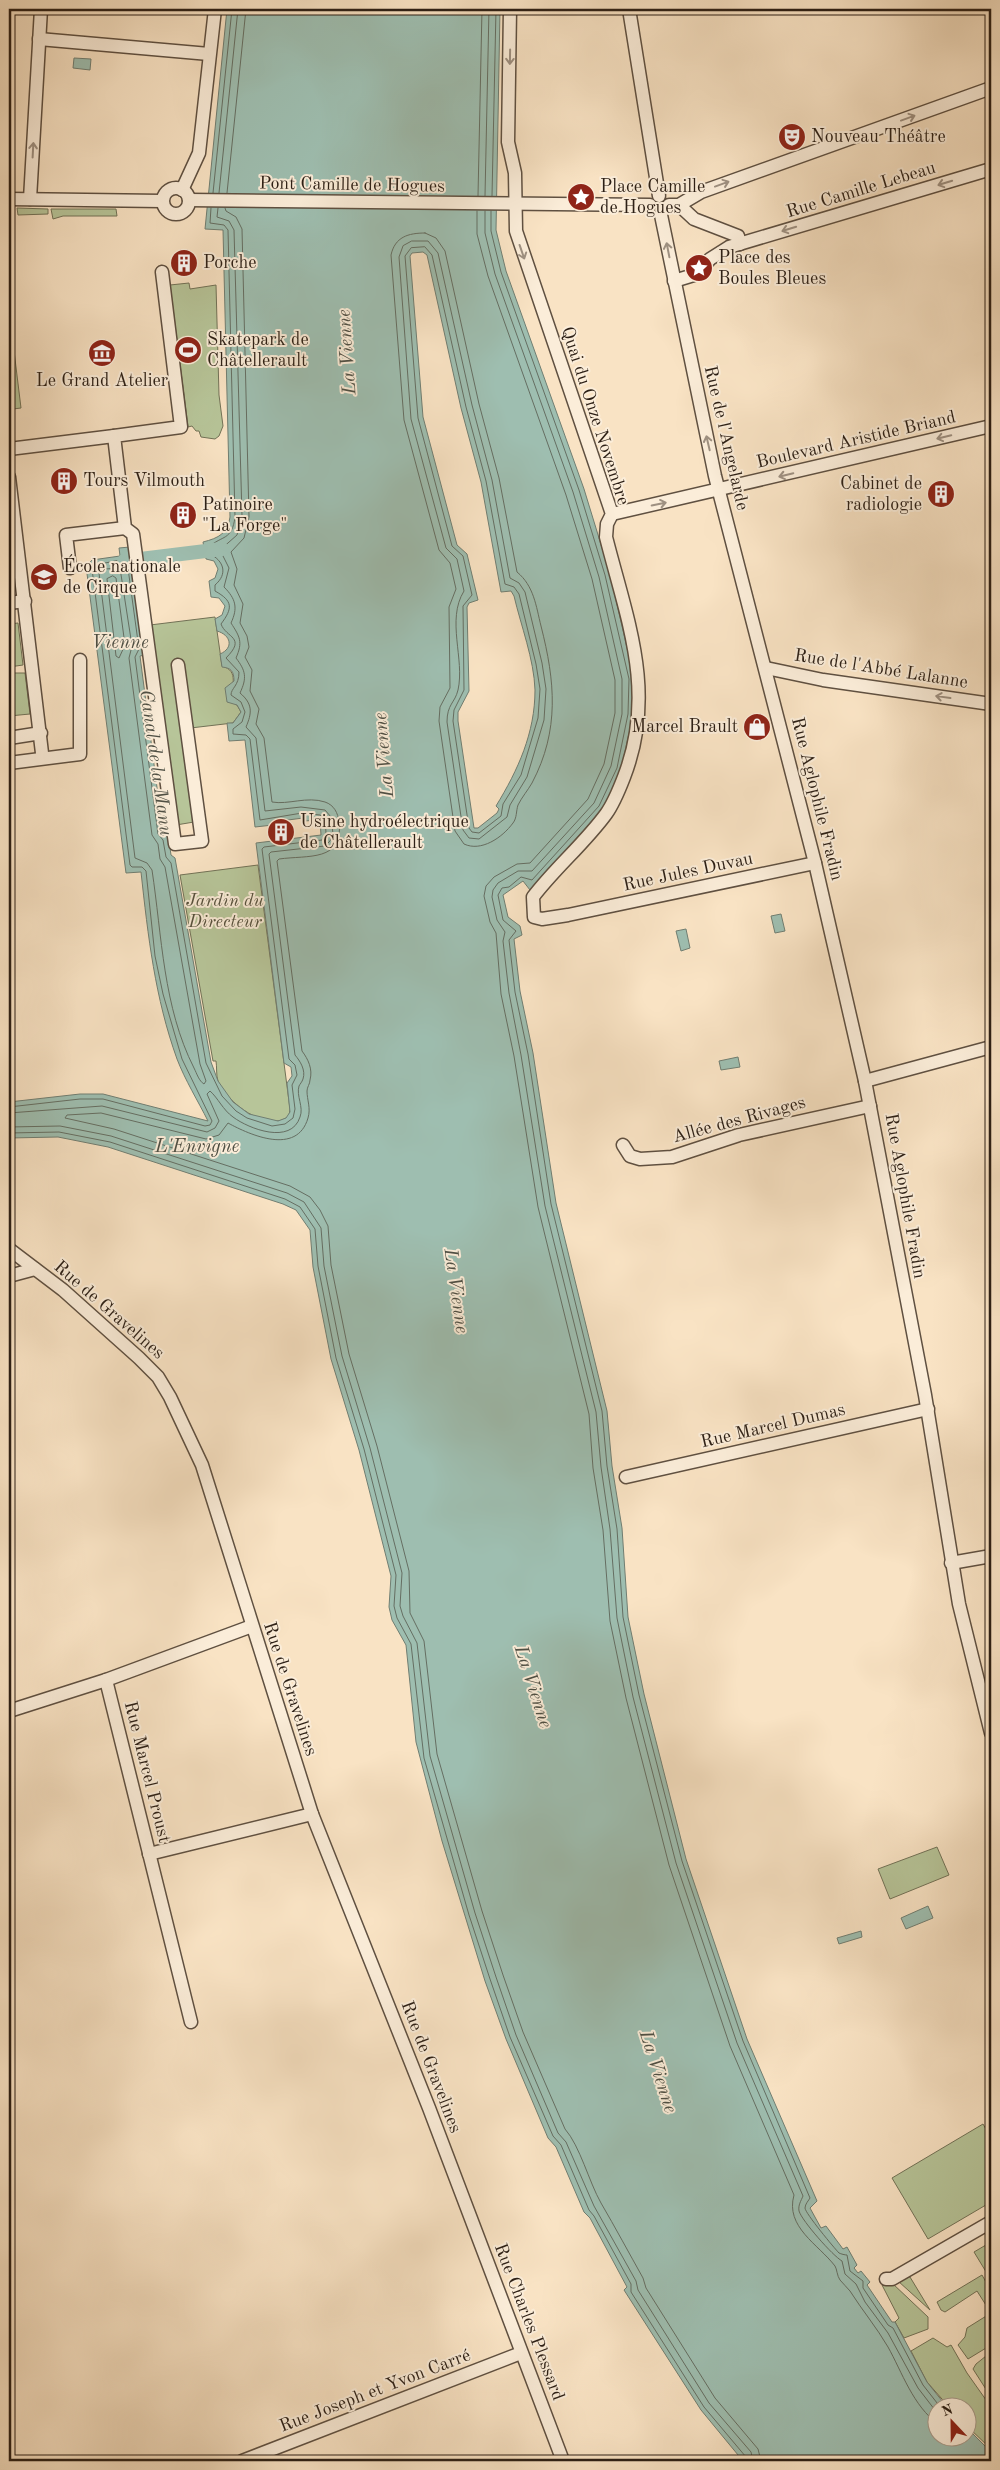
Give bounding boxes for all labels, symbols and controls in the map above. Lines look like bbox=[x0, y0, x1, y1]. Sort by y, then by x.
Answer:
one-way arrow bbox=[505, 49, 514, 65]
one-way arrow bbox=[900, 113, 916, 122]
theatre icon: Nouveau Théâtre bbox=[777, 122, 807, 152]
place label: Nouveau Théâtre bbox=[811, 128, 946, 146]
one-way arrow bbox=[28, 143, 37, 159]
street label: Rue Camille Lebeau bbox=[784, 159, 938, 221]
street label: Pont Camille de Hogues bbox=[259, 174, 445, 196]
place label: Place Camille de Hogues bbox=[600, 178, 705, 217]
one-way arrow bbox=[937, 178, 953, 188]
one-way arrow bbox=[714, 179, 730, 188]
place icon: Place Camille de Hogues bbox=[566, 182, 596, 212]
one-way arrow bbox=[781, 225, 797, 235]
one-way arrow bbox=[663, 242, 673, 258]
one-way arrow bbox=[518, 243, 527, 259]
building icon: Porche bbox=[169, 248, 199, 278]
place label: Place des Boules Bleues bbox=[718, 249, 826, 288]
place icon: Place des Boules Bleues bbox=[684, 253, 714, 283]
place label: Porche bbox=[203, 254, 257, 272]
water label: La Vienne bbox=[336, 308, 361, 396]
street label: Quai du Onze Novembre bbox=[558, 324, 632, 508]
place label: Skatepark de Châtellerault bbox=[207, 331, 309, 370]
sports icon: Skatepark de Châtellerault bbox=[173, 335, 203, 365]
museum icon: Le Grand Atelier bbox=[87, 338, 117, 368]
street label: Rue de l'Angelarde bbox=[701, 364, 751, 512]
place label: Le Grand Atelier bbox=[36, 372, 169, 390]
street label: Boulevard Aristide Briand bbox=[755, 408, 957, 472]
one-way arrow bbox=[936, 433, 952, 442]
one-way arrow bbox=[703, 436, 712, 452]
building icon: Tours Vilmouth bbox=[49, 466, 79, 496]
one-way arrow bbox=[778, 471, 794, 480]
place label: Tours Vilmouth bbox=[83, 472, 205, 490]
place label: Cabinet de radiologie bbox=[840, 475, 922, 514]
building icon: Cabinet de radiologie bbox=[926, 479, 956, 509]
place label: Patinoire "La Forge" bbox=[202, 496, 287, 535]
one-way arrow bbox=[651, 499, 667, 508]
building icon: Patinoire "La Forge" bbox=[168, 500, 198, 530]
place label: École nationale de Cirque bbox=[63, 554, 181, 597]
school or university icon: École nationale de Cirque bbox=[29, 562, 59, 592]
water label: Vienne bbox=[91, 634, 149, 653]
street label: Rue de l'Abbé Lalanne bbox=[793, 646, 969, 692]
water label: Canal de la Manu bbox=[135, 688, 175, 838]
one-way arrow bbox=[935, 692, 951, 702]
water label: La Vienne bbox=[372, 711, 398, 800]
shop icon: Marcel Brault bbox=[742, 712, 772, 742]
street label: Rue Aglophile Fradin bbox=[788, 715, 846, 883]
place label: Marcel Brault bbox=[631, 718, 738, 736]
place label: Usine hydroélectrique de Châtellerault bbox=[300, 813, 469, 852]
building icon: Usine hydroélectrique de Châtellerault bbox=[266, 817, 296, 847]
street label: Rue Jules Duvau bbox=[621, 849, 755, 895]
park label: Jardin du Directeur bbox=[186, 892, 264, 931]
street label: Allée des Rivages bbox=[670, 1094, 808, 1146]
street label: Rue Aglophile Fradin bbox=[882, 1112, 928, 1280]
water label: L'Envigne bbox=[154, 1138, 240, 1157]
water label: La Vienne bbox=[439, 1246, 470, 1335]
street label: Rue de Gravelines bbox=[50, 1257, 168, 1363]
street label: Rue Marcel Dumas bbox=[699, 1401, 847, 1451]
street label: Rue de Gravelines bbox=[260, 1620, 320, 1758]
water label: La Vienne bbox=[509, 1642, 554, 1731]
street label: Rue Marcel Proust bbox=[121, 1699, 173, 1845]
street label: Rue de Gravelines bbox=[398, 1999, 464, 2136]
water label: La Vienne bbox=[634, 2027, 679, 2116]
street label: Rue Charles Plessard bbox=[491, 2241, 567, 2403]
street label: Rue Joseph et Yvon Carré bbox=[277, 2346, 473, 2436]
north arrow bbox=[928, 2398, 978, 2448]
text: N bbox=[940, 2402, 955, 2419]

